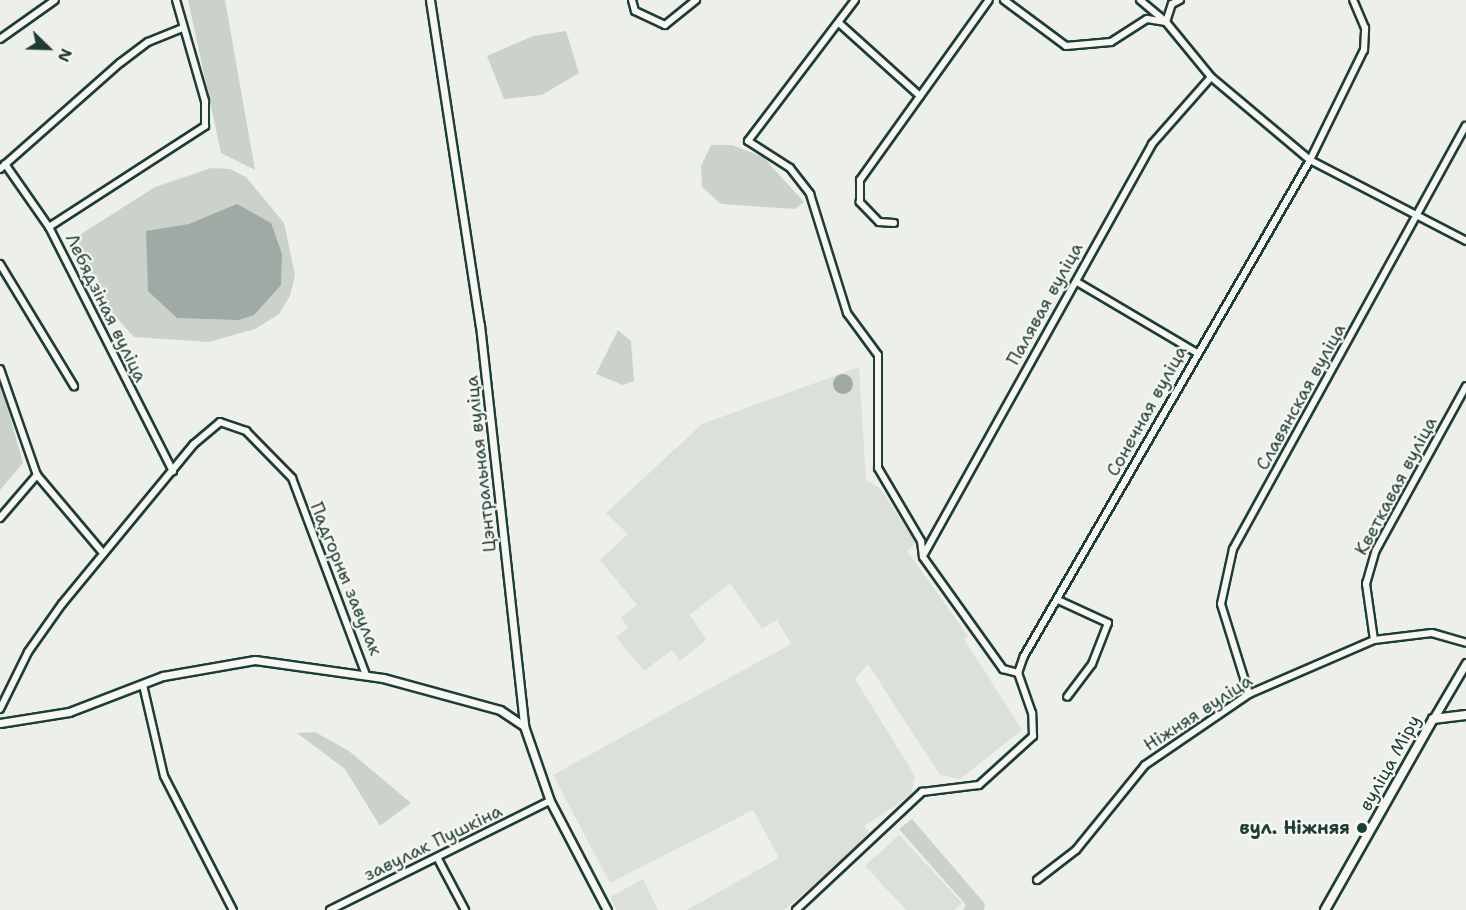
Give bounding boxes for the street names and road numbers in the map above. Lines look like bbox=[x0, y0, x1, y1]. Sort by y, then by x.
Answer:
street label: Лебядзіная вуліца bbox=[61, 230, 151, 386]
street label: Палявая вуліца bbox=[1002, 239, 1088, 369]
street label: Славянская вуліца bbox=[1252, 320, 1350, 474]
street label: Сонечная вуліца bbox=[1102, 342, 1192, 480]
street label: Цэнтральная вуліца bbox=[461, 375, 501, 553]
street label: Кветкавая вуліца bbox=[1350, 413, 1442, 559]
street label: Падгорны завулак bbox=[305, 499, 387, 659]
street label: Ніжняя вуліца bbox=[1140, 670, 1256, 756]
street label: вуліца Міру bbox=[1355, 711, 1425, 815]
street label: завулак Пушкіна bbox=[360, 800, 506, 886]

